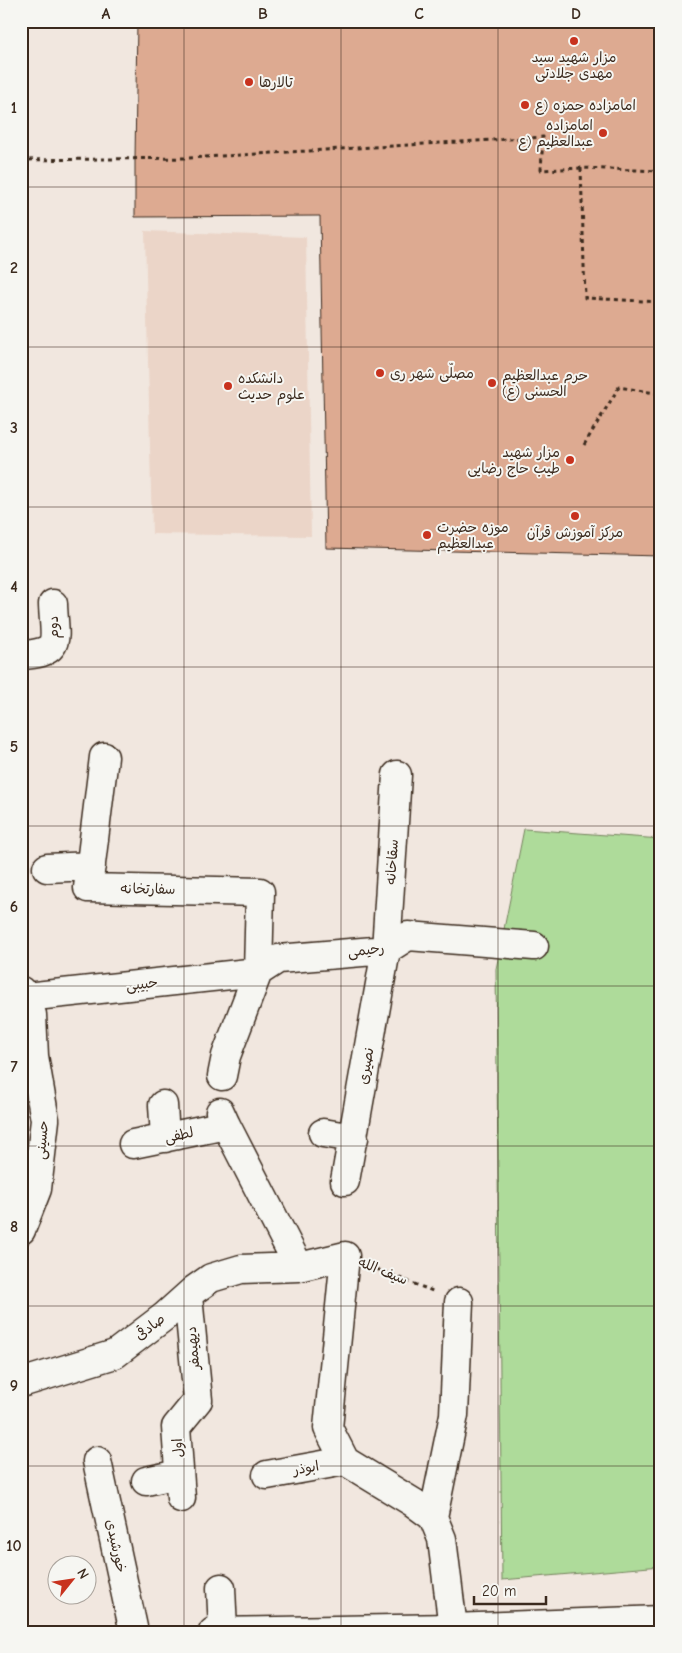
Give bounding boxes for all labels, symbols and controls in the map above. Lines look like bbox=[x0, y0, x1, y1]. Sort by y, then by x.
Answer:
text: A bbox=[102, 5, 111, 23]
text: B bbox=[258, 5, 268, 23]
text: C bbox=[414, 5, 424, 23]
text: D bbox=[571, 5, 581, 23]
marker: مزار شهید سید مهدی جلادتی bbox=[568, 35, 580, 47]
place label: مزار شهید سید مهدی جلادتی bbox=[532, 49, 617, 82]
place label: تالارها bbox=[259, 74, 294, 91]
marker: تالارها bbox=[243, 76, 255, 88]
place label: امامزاده حمزه (ع bbox=[535, 97, 636, 115]
text: 1 bbox=[11, 99, 17, 117]
marker: امامزاده حمزه (ع bbox=[519, 99, 531, 111]
place label: امامزاده عبدالعظیم (ع bbox=[518, 117, 593, 152]
marker: امامزاده عبدالعظیم (ع bbox=[597, 127, 609, 139]
text: 2 bbox=[10, 259, 18, 277]
place label: مصلّی شهر ری bbox=[390, 362, 474, 382]
marker: مصلّی شهر ری bbox=[374, 367, 386, 379]
place label: حرم عبدالعظیم الحسنی (ع) bbox=[502, 367, 588, 401]
place label: دانشکده علوم حدیث bbox=[238, 370, 304, 405]
marker: حرم عبدالعظیم الحسنی (ع) bbox=[486, 377, 498, 389]
marker: دانشکده علوم حدیث bbox=[222, 380, 234, 392]
text: 3 bbox=[10, 419, 18, 437]
place label: مزار شهید طیب حاج رضایی bbox=[467, 444, 560, 478]
marker: مزار شهید طیب حاج رضایی bbox=[564, 454, 576, 466]
marker: مرکز آموزش قرآن bbox=[569, 510, 581, 522]
place label: موزه حضرت عبدالعظیم bbox=[437, 519, 509, 554]
place label: مرکز آموزش قرآن bbox=[527, 524, 623, 541]
marker: موزه حضرت عبدالعظیم bbox=[421, 529, 433, 541]
text: 4 bbox=[10, 578, 18, 596]
street label: دوم bbox=[45, 616, 64, 638]
text: 5 bbox=[10, 738, 18, 756]
street label: سقاخانه bbox=[382, 838, 402, 886]
street label: سفارتخانه bbox=[120, 880, 176, 898]
text: 6 bbox=[10, 898, 18, 916]
street label: رحیمی bbox=[347, 939, 385, 961]
street label: حبیبی bbox=[125, 974, 159, 994]
street label: نصیری bbox=[354, 1046, 378, 1086]
text: 7 bbox=[10, 1058, 18, 1076]
street label: حسینی bbox=[32, 1120, 52, 1160]
street label: لطفی bbox=[163, 1124, 195, 1146]
text: 8 bbox=[10, 1218, 18, 1236]
street label: سیف الله bbox=[356, 1253, 410, 1289]
street label: صادقی bbox=[132, 1310, 168, 1344]
street label: دیهیمفر bbox=[183, 1326, 203, 1371]
text: 9 bbox=[10, 1377, 18, 1395]
street label: اول bbox=[169, 1438, 187, 1458]
street label: ابوذر bbox=[291, 1457, 320, 1479]
street label: خورشیدی bbox=[102, 1518, 130, 1574]
text: 10 bbox=[6, 1537, 22, 1555]
north arrow bbox=[48, 1556, 98, 1606]
text: N bbox=[73, 1566, 92, 1582]
scale bar bbox=[474, 1573, 547, 1605]
text: 20 m bbox=[482, 1582, 516, 1600]

